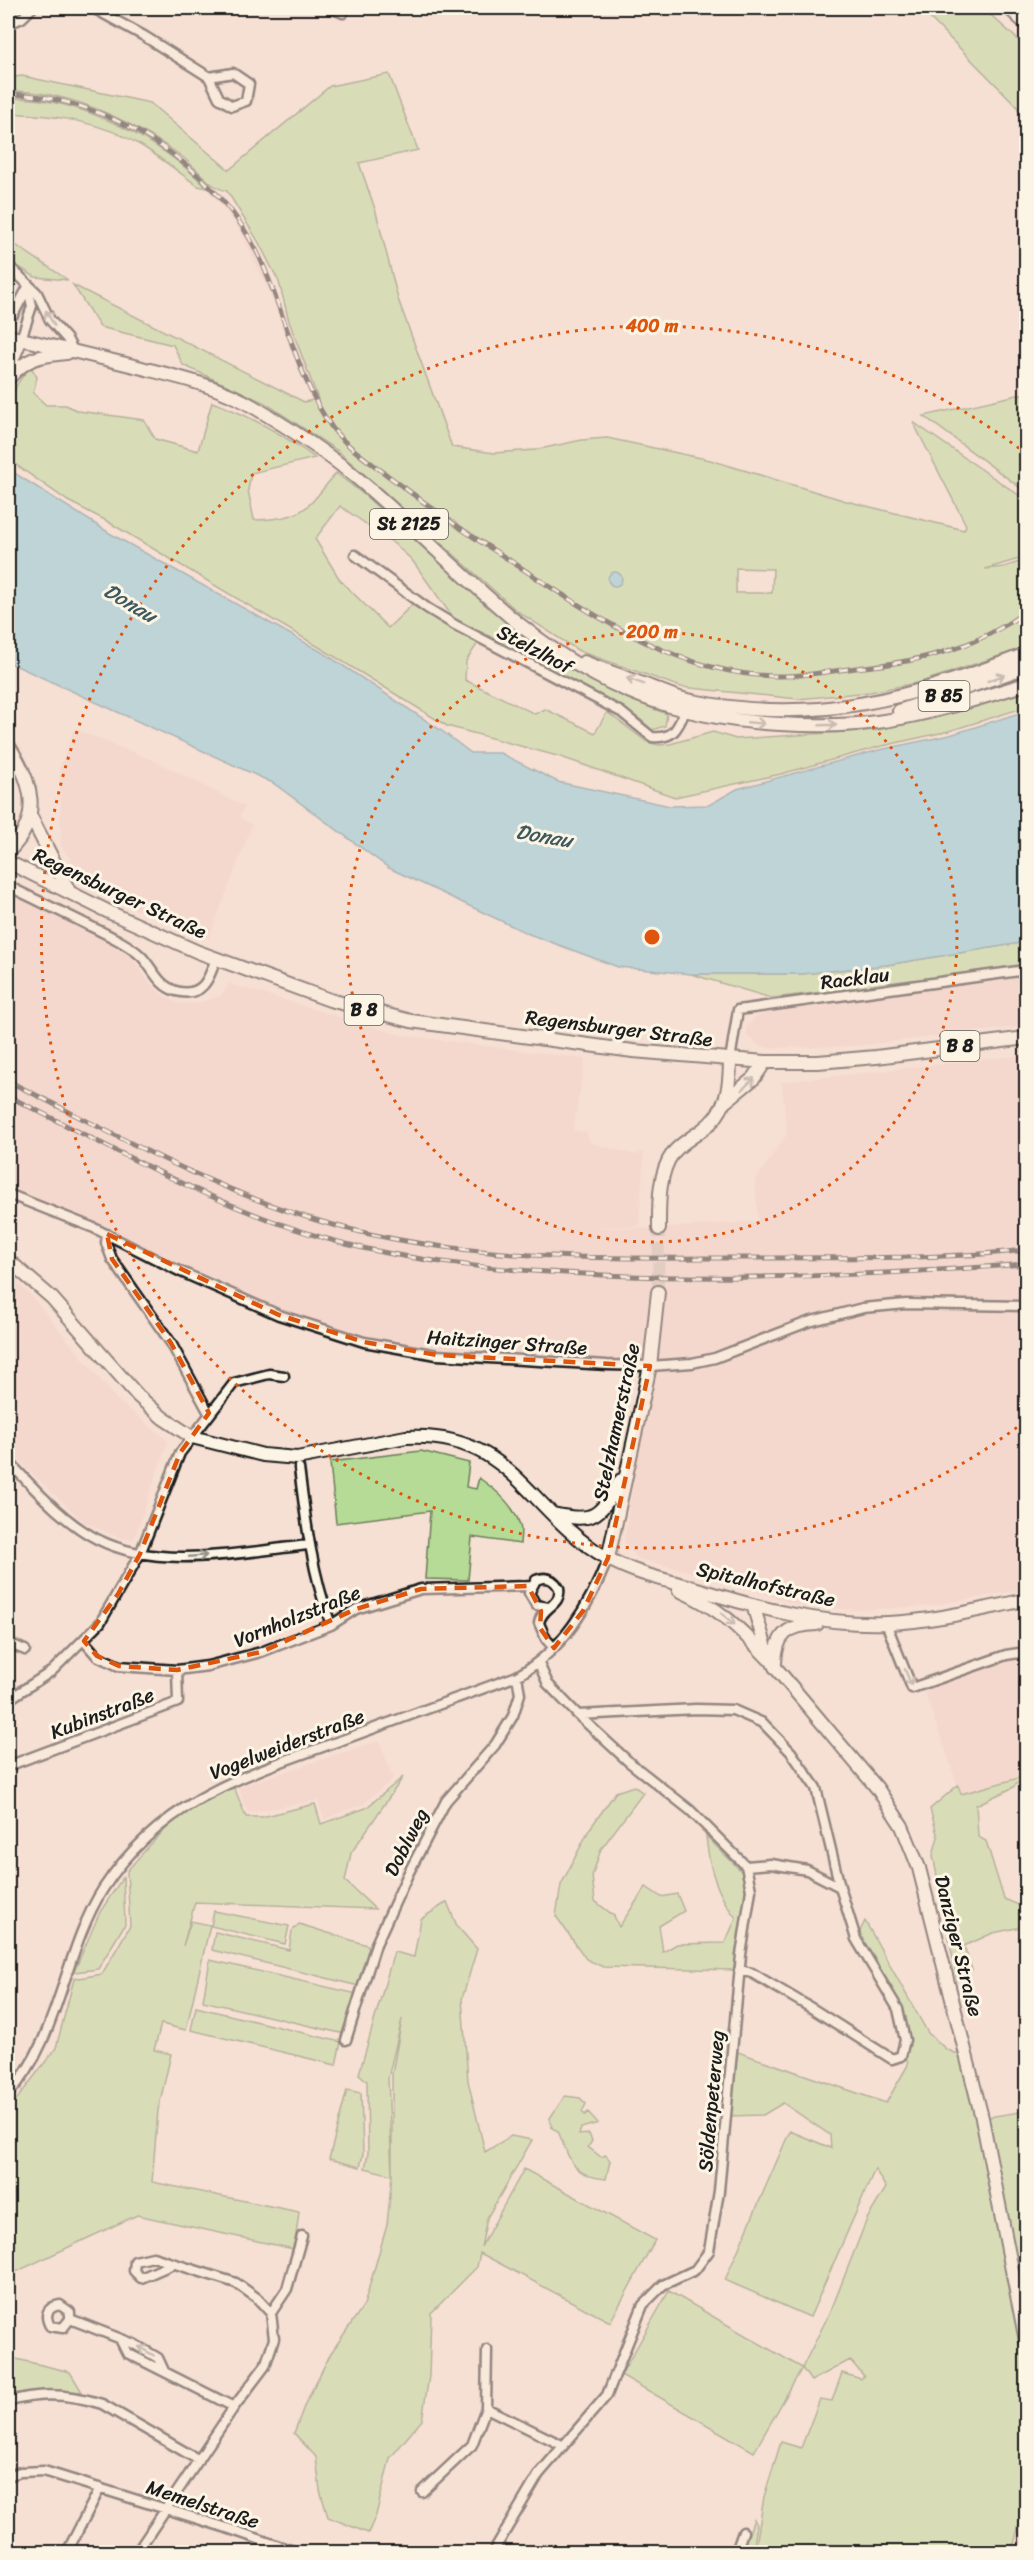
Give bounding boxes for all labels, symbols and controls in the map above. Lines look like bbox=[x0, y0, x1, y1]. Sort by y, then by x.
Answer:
one-way arrow bbox=[44, 310, 56, 327]
text: 400 m bbox=[625, 310, 678, 342]
road number: St 2125 bbox=[370, 509, 448, 539]
water label: Donau bbox=[96, 572, 166, 635]
street label: Stelzlhof bbox=[490, 615, 581, 685]
text: 200 m bbox=[625, 616, 678, 648]
one-way arrow bbox=[986, 671, 1005, 682]
one-way arrow bbox=[626, 675, 645, 686]
road number: B 85 bbox=[918, 681, 970, 711]
one-way arrow bbox=[746, 718, 766, 729]
one-way arrow bbox=[817, 719, 837, 730]
water label: Donau bbox=[513, 812, 578, 860]
street label: Regensburger Straße bbox=[27, 838, 213, 949]
centre of rings bbox=[642, 927, 662, 947]
street label: Racklau bbox=[819, 957, 892, 1000]
road number: B 8 bbox=[344, 995, 384, 1025]
street label: Regensburger Straße bbox=[523, 1000, 715, 1057]
road number: B 8 bbox=[940, 1031, 980, 1061]
one-way arrow bbox=[740, 1076, 755, 1091]
street label: Haitzinger Straße bbox=[426, 1319, 589, 1366]
street label: Stelzhamerstraße bbox=[583, 1340, 650, 1504]
one-way arrow bbox=[188, 1550, 207, 1561]
street label: Spitalhofstraße bbox=[693, 1552, 839, 1617]
street label: Vornholzstraße bbox=[228, 1575, 366, 1658]
one-way arrow bbox=[720, 1612, 735, 1626]
one-way arrow bbox=[903, 1668, 914, 1686]
street label: Kubinstraße bbox=[45, 1678, 160, 1749]
street label: Vogelweiderstraße bbox=[205, 1699, 370, 1790]
street label: Doblweg bbox=[374, 1802, 439, 1883]
street label: Danziger Straße bbox=[924, 1872, 993, 2020]
street label: Söldenpeterweg bbox=[688, 2029, 735, 2173]
one-way arrow bbox=[138, 2345, 155, 2357]
street label: Memelstraße bbox=[142, 2470, 264, 2539]

